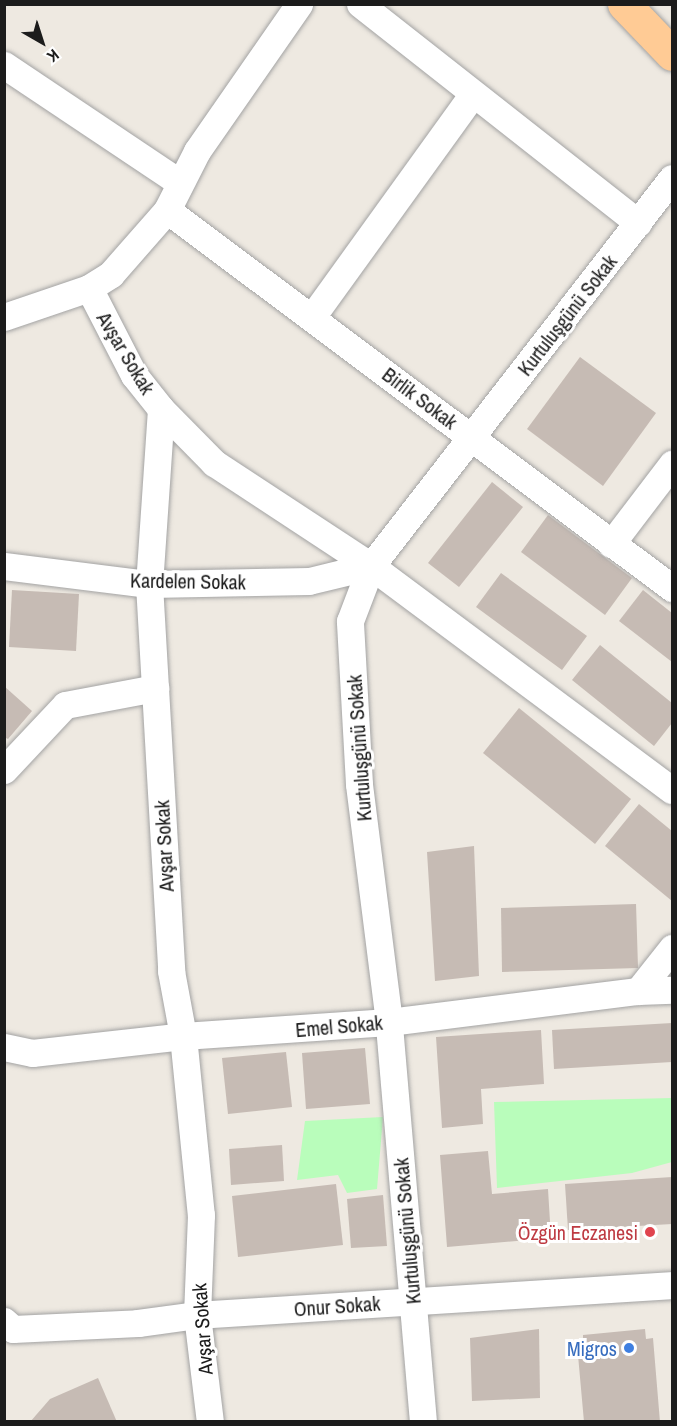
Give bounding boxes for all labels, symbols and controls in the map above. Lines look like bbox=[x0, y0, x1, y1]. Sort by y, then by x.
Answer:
north arrow bbox=[12, 12, 72, 72]
text: K bbox=[43, 44, 64, 68]
street label: Kurtuluşgünü Sokak bbox=[512, 250, 622, 380]
street label: Avşar Sokak bbox=[92, 307, 160, 399]
street label: Birlik Sokak bbox=[378, 362, 462, 434]
street label: Kardelen Sokak bbox=[130, 568, 246, 594]
street label: Kurtuluşgünü Sokak bbox=[342, 674, 376, 822]
street label: Avşar Sokak bbox=[150, 800, 178, 892]
street label: Emel Sokak bbox=[294, 1010, 384, 1042]
street label: Kurtuluşgünü Sokak bbox=[389, 1157, 425, 1305]
place label: Özgün Eczanesi bbox=[518, 1220, 638, 1244]
marker: Özgün Eczanesi bbox=[643, 1225, 657, 1239]
street label: Avşar Sokak bbox=[187, 1282, 217, 1376]
street label: Onur Sokak bbox=[293, 1291, 381, 1321]
place label: Migros bbox=[567, 1336, 617, 1360]
marker: Migros bbox=[622, 1341, 636, 1355]

